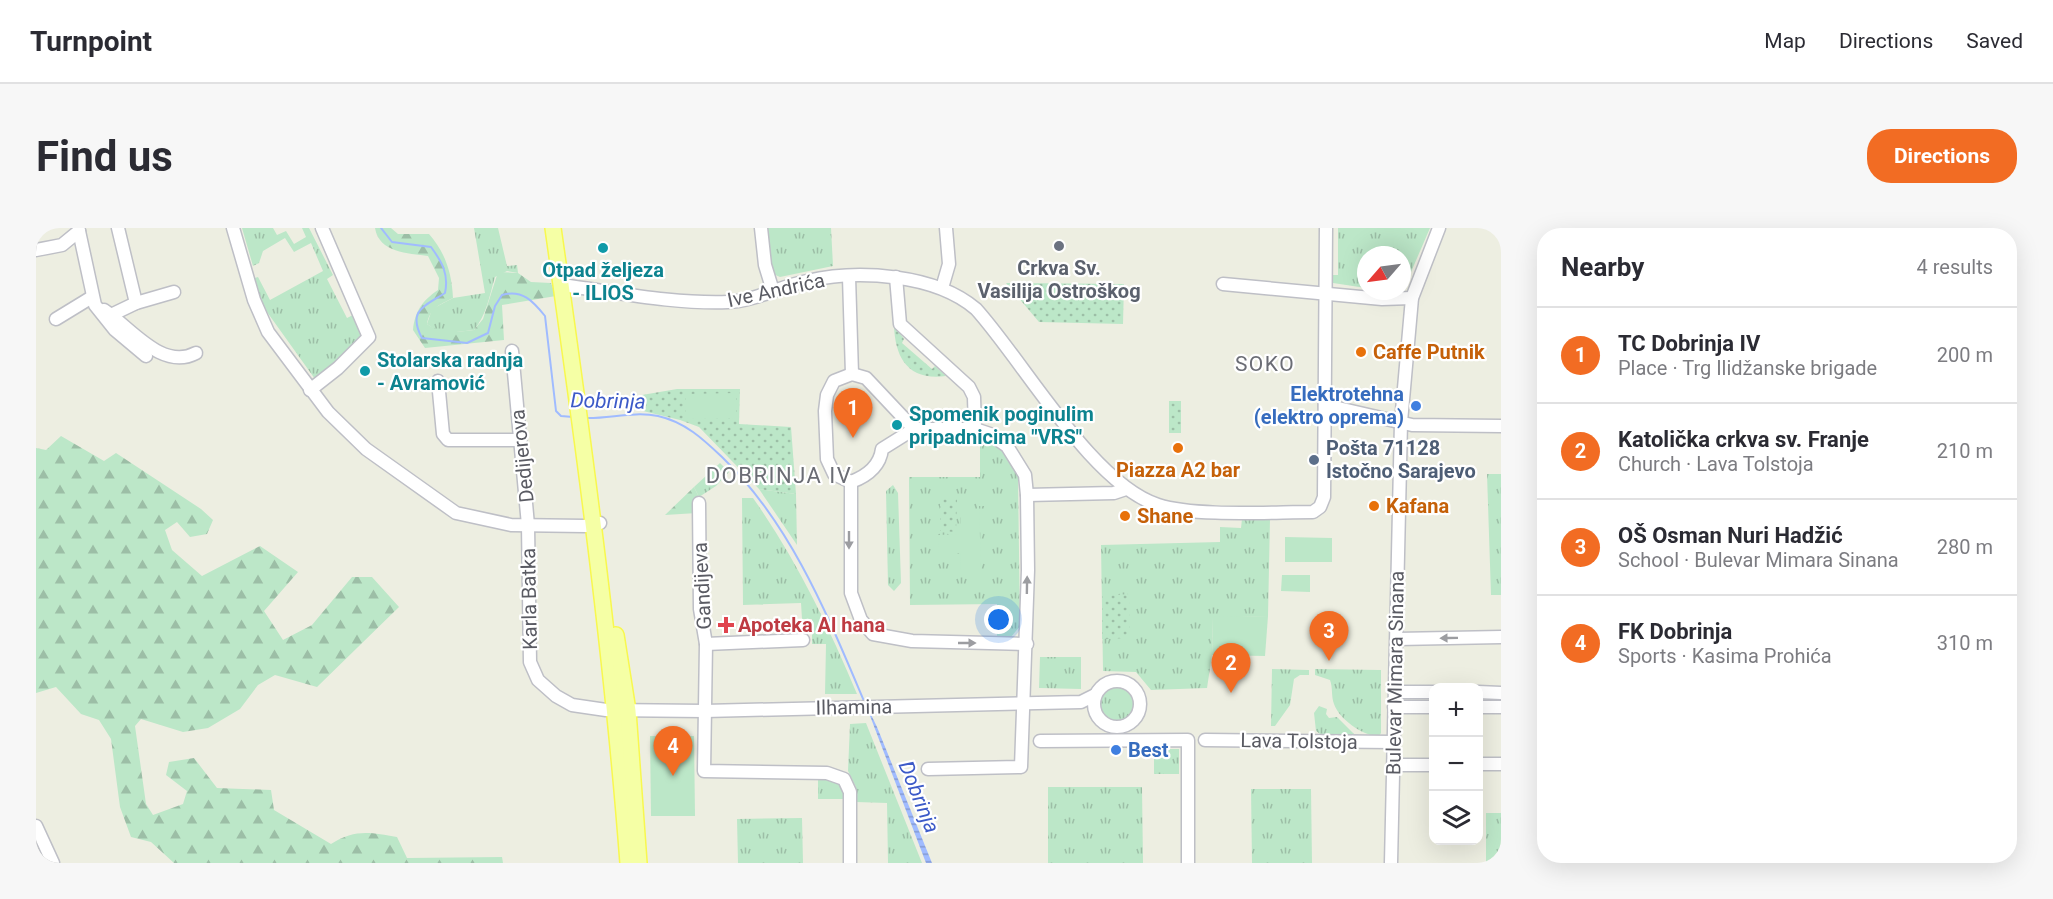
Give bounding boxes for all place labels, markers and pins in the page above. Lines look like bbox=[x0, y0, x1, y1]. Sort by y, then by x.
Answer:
marker: Crkva Sv. Vasilija Ostroškog bbox=[1052, 239, 1066, 253]
marker: Otpad željeza - ILIOS bbox=[596, 241, 610, 255]
place label: Crkva Sv. Vasilija Ostroškog bbox=[977, 256, 1141, 303]
place label: Otpad željeza - ILIOS bbox=[542, 258, 664, 305]
place label: Caffe Putnik bbox=[1373, 340, 1485, 364]
marker: Caffe Putnik bbox=[1354, 345, 1368, 359]
place label: Stolarska radnja - Avramović bbox=[377, 348, 523, 395]
marker: Stolarska radnja - Avramović bbox=[358, 364, 372, 378]
place label: Elektrotehna (elektro oprema) bbox=[1254, 382, 1404, 429]
pin: 1 bbox=[834, 388, 872, 438]
marker: Elektrotehna (elektro oprema) bbox=[1409, 399, 1423, 413]
place label: Spomenik poginulim pripadnicima "VRS" bbox=[909, 402, 1094, 449]
marker: Spomenik poginulim pripadnicima "VRS" bbox=[890, 418, 904, 432]
place label: Pošta 71128 Istočno Sarajevo bbox=[1326, 436, 1476, 483]
marker: Piazza A2 bar bbox=[1171, 441, 1185, 455]
marker: Pošta 71128 Istočno Sarajevo bbox=[1307, 453, 1321, 467]
place label: Piazza A2 bar bbox=[1116, 458, 1241, 482]
place label: Kafana bbox=[1386, 494, 1449, 518]
marker: Kafana bbox=[1367, 499, 1381, 513]
place label: Shane bbox=[1137, 504, 1193, 528]
marker: Shane bbox=[1118, 509, 1132, 523]
pin: 3 bbox=[1310, 612, 1348, 661]
place label: Apoteka Al hana bbox=[738, 613, 885, 637]
marker: Apoteka Al hana bbox=[719, 618, 733, 632]
pin: 2 bbox=[1212, 644, 1250, 693]
pin: 4 bbox=[654, 726, 692, 776]
place label: Best bbox=[1128, 738, 1169, 762]
marker: Best bbox=[1109, 743, 1123, 757]

